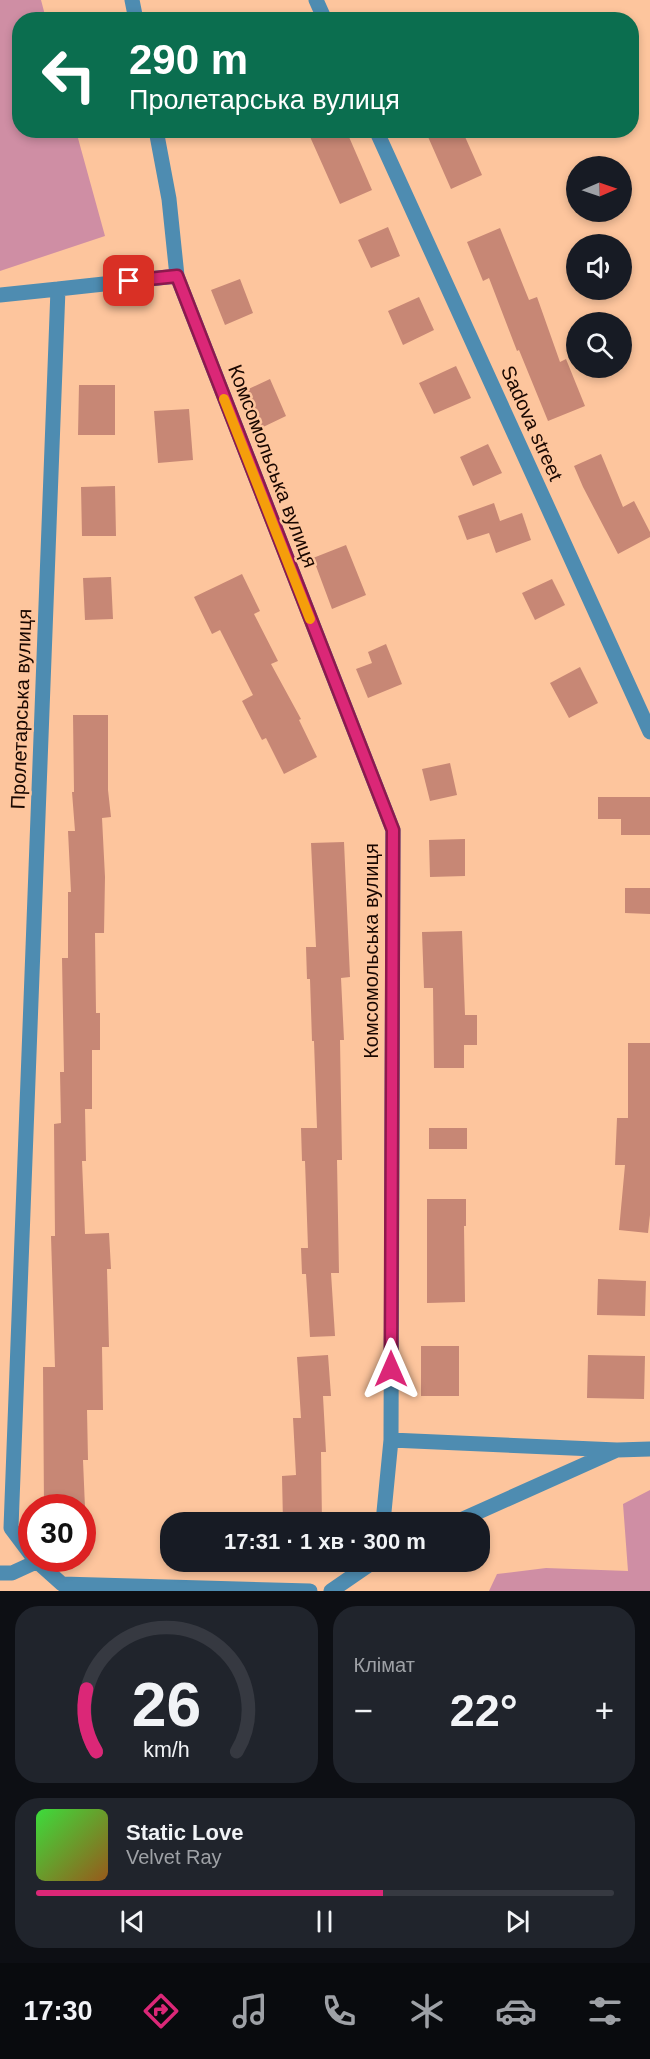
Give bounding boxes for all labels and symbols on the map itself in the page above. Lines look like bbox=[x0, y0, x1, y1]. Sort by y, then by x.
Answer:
north arrow bbox=[566, 156, 632, 222]
pin bbox=[103, 255, 154, 306]
street label: Комсомольська вулиця bbox=[224, 361, 322, 571]
street label: Sadova street bbox=[497, 362, 567, 484]
street label: Пролетарська вулиця bbox=[7, 608, 35, 810]
street label: Комсомольська вулиця bbox=[360, 843, 382, 1059]
position arrow bbox=[359, 1337, 423, 1401]
speed limit sign: 30 bbox=[18, 1494, 96, 1572]

